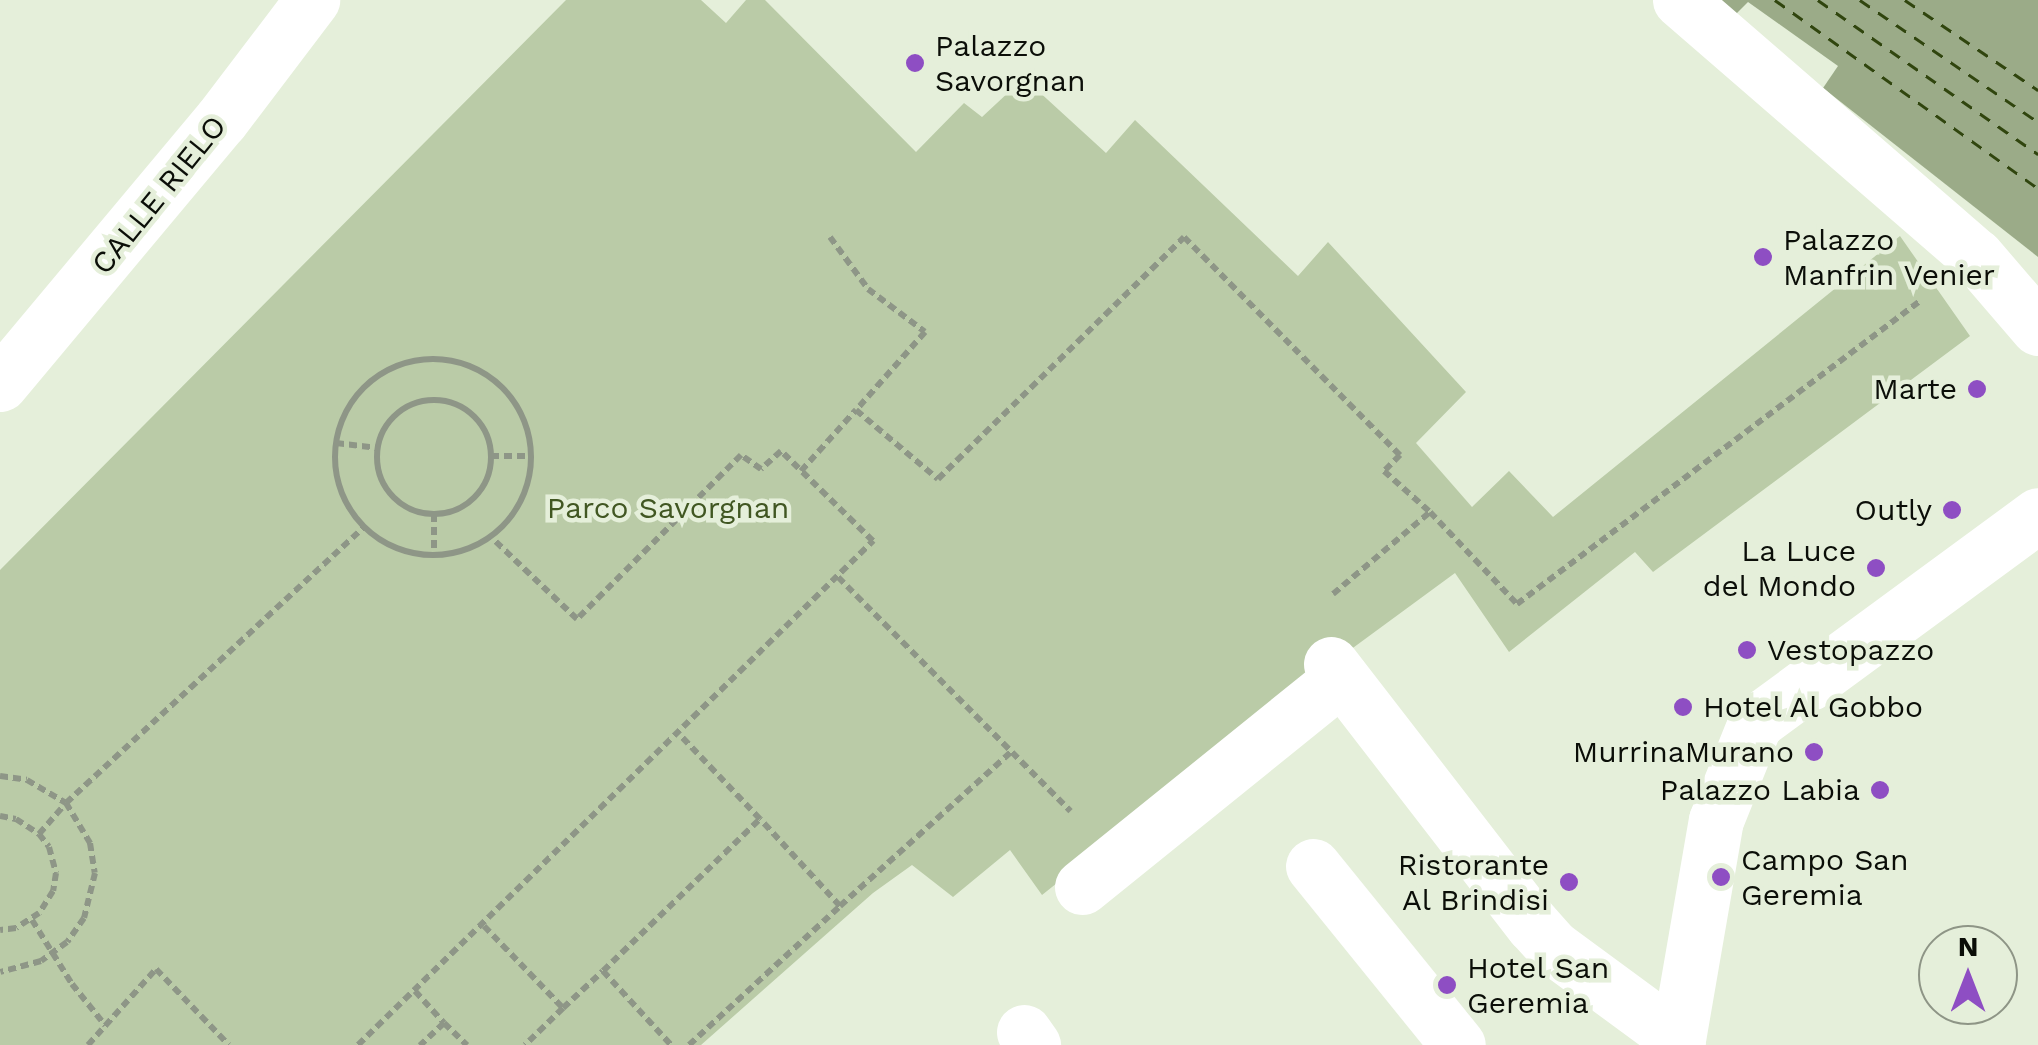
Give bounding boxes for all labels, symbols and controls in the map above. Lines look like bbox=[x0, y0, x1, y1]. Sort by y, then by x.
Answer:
place label: Palazzo Savorgnan bbox=[935, 28, 1086, 98]
marker: Palazzo Savorgnan bbox=[904, 52, 926, 74]
street label: CALLE RIELO bbox=[84, 109, 234, 281]
place label: Palazzo Manfrin Venier bbox=[1783, 222, 1996, 292]
marker: Palazzo Manfrin Venier bbox=[1752, 246, 1774, 268]
place label: Marte bbox=[1873, 371, 1957, 407]
marker: Marte bbox=[1966, 378, 1988, 400]
park label: Parco Savorgnan bbox=[547, 490, 789, 526]
place label: Outly bbox=[1855, 492, 1932, 528]
marker: Outly bbox=[1941, 499, 1963, 521]
place label: La Luce del Mondo bbox=[1702, 533, 1856, 604]
marker: La Luce del Mondo bbox=[1865, 557, 1887, 579]
place label: Vestopazzo bbox=[1767, 632, 1934, 668]
marker: Vestopazzo bbox=[1736, 639, 1758, 661]
place label: Hotel Al Gobbo bbox=[1703, 689, 1926, 725]
marker: Hotel Al Gobbo bbox=[1672, 696, 1694, 718]
place label: MurrinaMurano bbox=[1573, 734, 1794, 770]
marker: MurrinaMurano bbox=[1803, 741, 1825, 763]
place label: Palazzo Labia bbox=[1660, 772, 1860, 808]
marker: Palazzo Labia bbox=[1869, 779, 1891, 801]
place label: Campo San Geremia bbox=[1741, 842, 1909, 912]
place label: Ristorante Al Brindisi bbox=[1398, 847, 1549, 918]
marker: Campo San Geremia bbox=[1710, 866, 1732, 888]
marker: Ristorante Al Brindisi bbox=[1558, 871, 1580, 893]
north arrow bbox=[1918, 925, 2018, 1025]
text: N bbox=[1958, 930, 1978, 963]
place label: Hotel San Geremia bbox=[1467, 950, 1610, 1020]
marker: Hotel San Geremia bbox=[1436, 974, 1458, 996]

